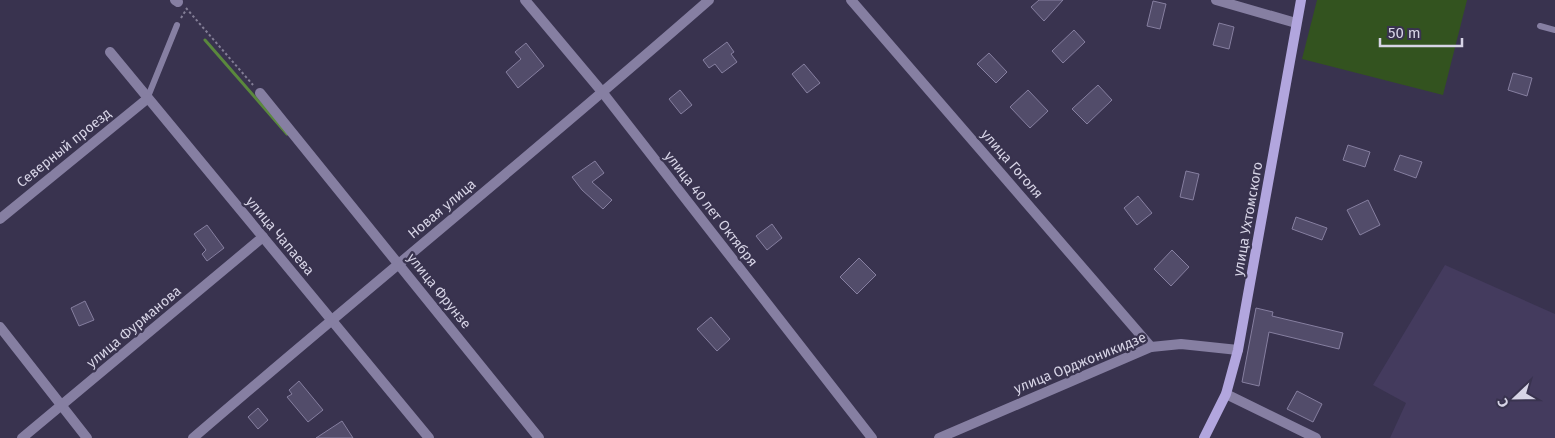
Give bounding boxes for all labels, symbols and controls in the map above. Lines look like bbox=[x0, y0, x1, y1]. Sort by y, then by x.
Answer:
scale bar bbox=[1380, 15, 1462, 47]
text: 50 m bbox=[1388, 24, 1421, 42]
street label: Северный проезд bbox=[13, 105, 115, 191]
street label: улица Гоголя bbox=[977, 126, 1047, 202]
street label: улица 40 лет Октября bbox=[661, 148, 761, 270]
street label: улица Ухтомского bbox=[1230, 160, 1266, 278]
street label: Новая улица bbox=[405, 176, 479, 242]
street label: улица Чапаева bbox=[242, 193, 318, 279]
street label: улица Фрунзе bbox=[403, 250, 475, 332]
street label: улица Фурманова bbox=[83, 282, 185, 372]
street label: улица Орджоникидзе bbox=[1011, 329, 1149, 397]
north arrow bbox=[1490, 373, 1540, 423]
text: С bbox=[1494, 396, 1513, 410]

